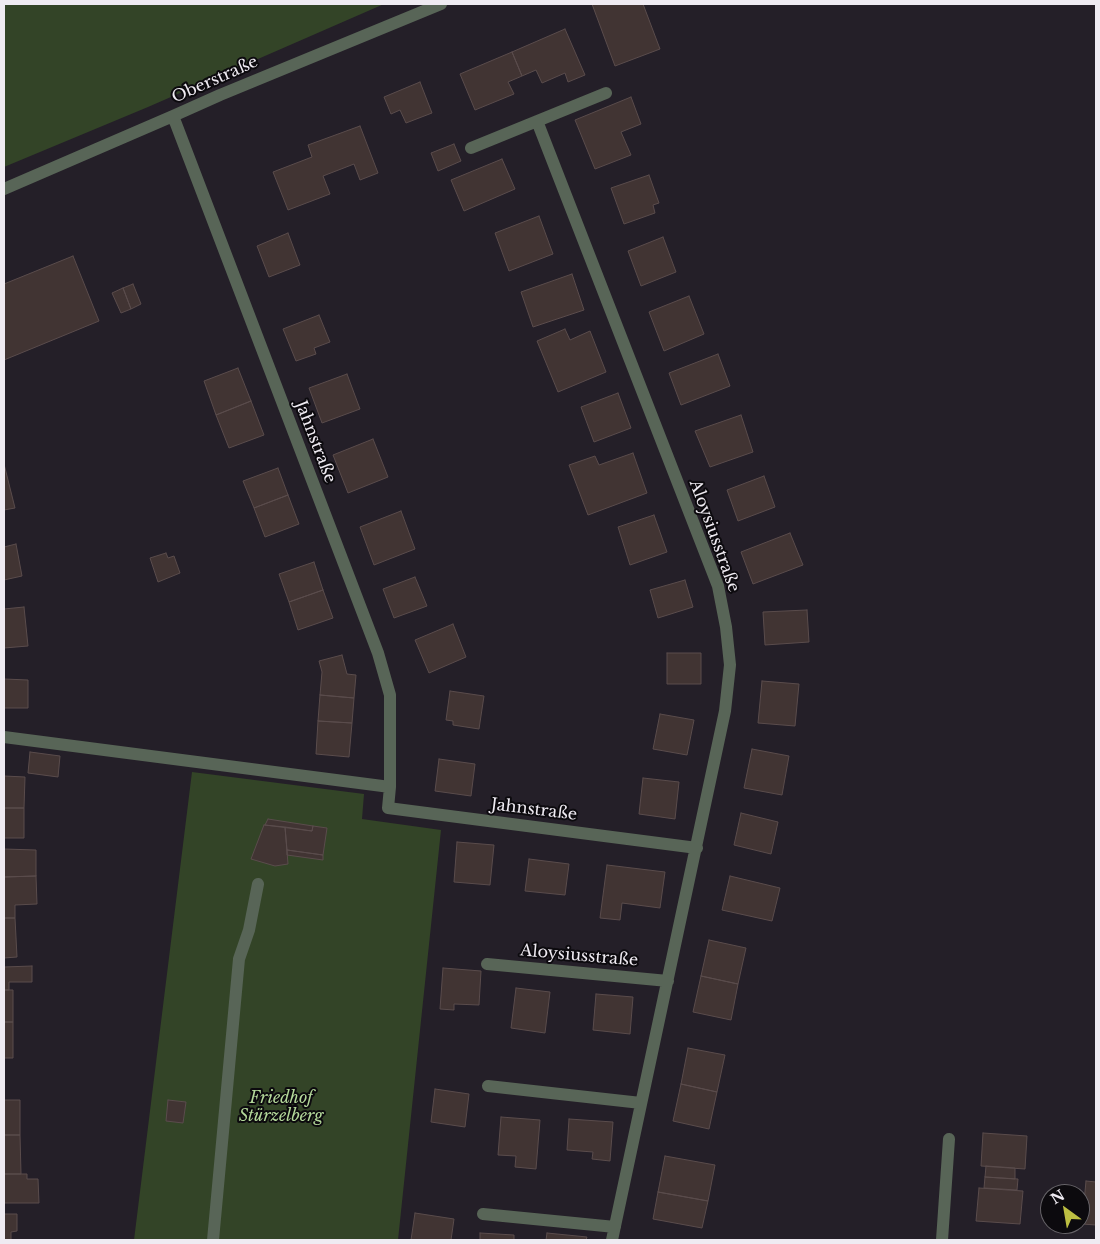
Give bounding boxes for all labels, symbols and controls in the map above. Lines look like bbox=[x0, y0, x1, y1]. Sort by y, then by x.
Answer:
street label: Oberstraße bbox=[169, 52, 261, 108]
street label: Jahnstraße bbox=[291, 398, 339, 486]
street label: Aloysiusstraße bbox=[685, 477, 743, 595]
street label: Jahnstraße bbox=[490, 795, 578, 825]
street label: Aloysiusstraße bbox=[519, 941, 639, 971]
park label: Friedhof Stürzelberg bbox=[239, 1088, 323, 1126]
north arrow bbox=[1040, 1184, 1090, 1234]
text: N bbox=[1047, 1186, 1068, 1208]

